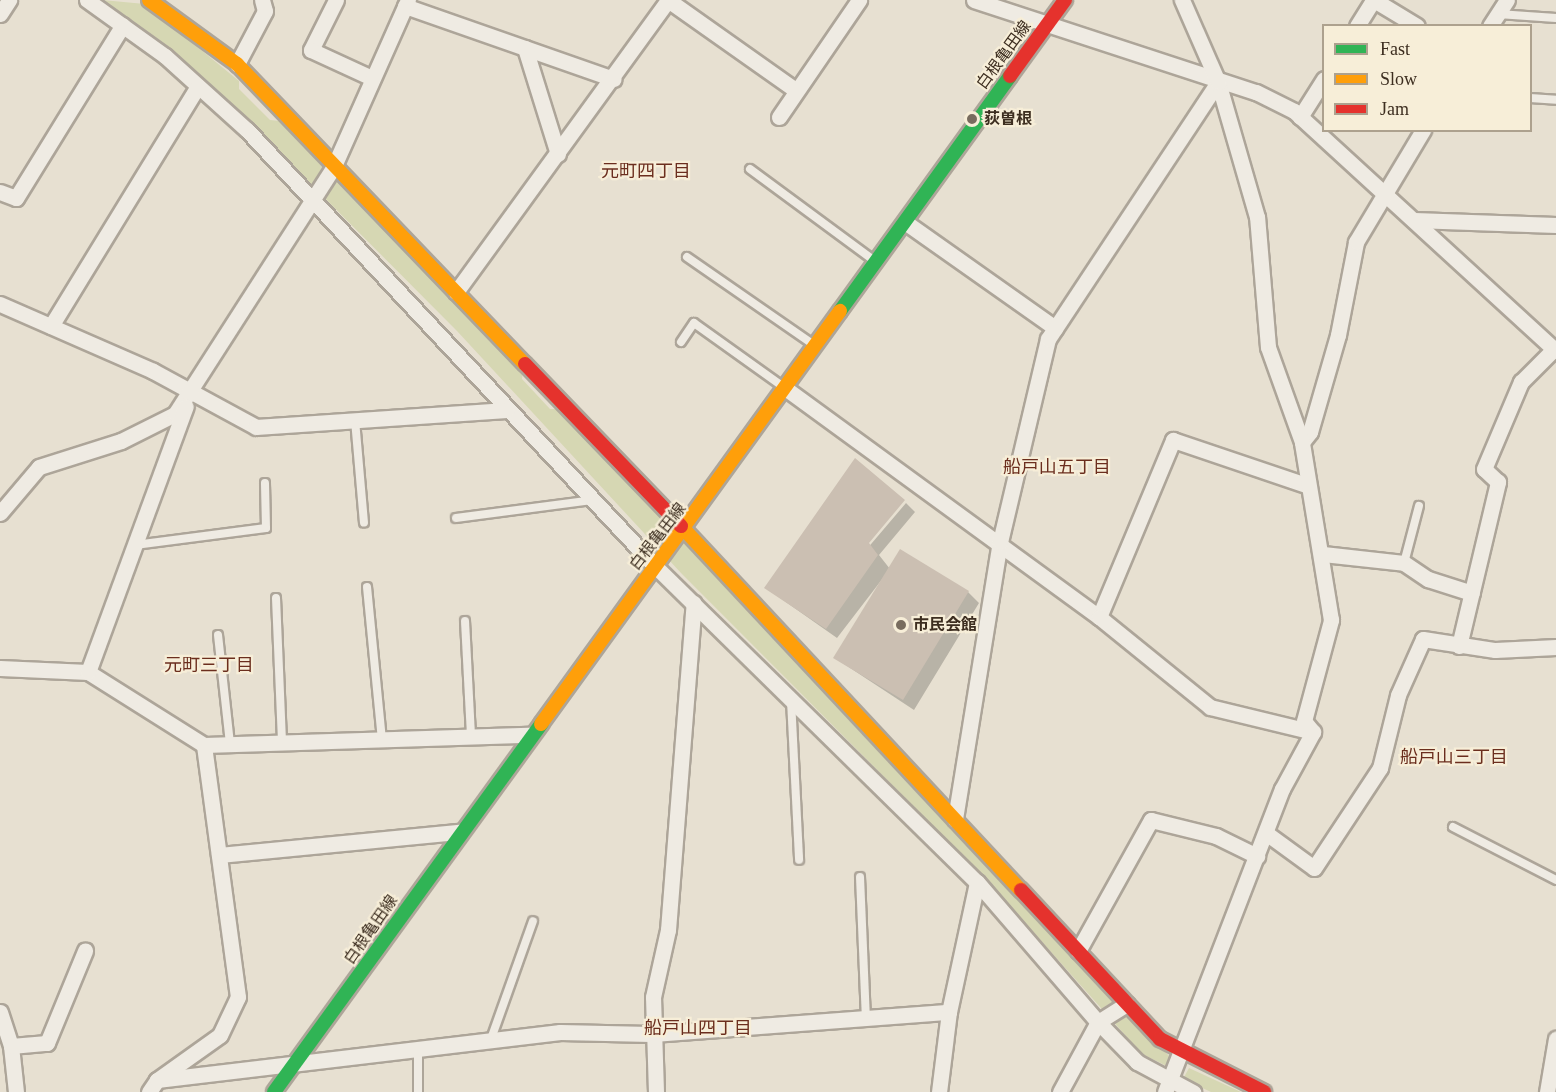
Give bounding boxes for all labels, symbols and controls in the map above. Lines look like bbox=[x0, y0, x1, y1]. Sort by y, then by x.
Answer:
street label: 白根亀田線 bbox=[973, 17, 1035, 93]
legend bbox=[1322, 24, 1532, 132]
text: Fast bbox=[1380, 39, 1410, 59]
text: Slow bbox=[1380, 69, 1417, 89]
text: Jam bbox=[1380, 99, 1409, 119]
place label: 荻曽根 bbox=[984, 109, 1032, 129]
marker: 荻曽根 bbox=[965, 112, 979, 126]
district label: 元町四丁目 bbox=[601, 160, 691, 182]
district label: 船戸山五丁目 bbox=[1003, 456, 1111, 478]
street label: 白根亀田線 bbox=[626, 500, 690, 574]
place label: 市民会館 bbox=[913, 615, 977, 635]
marker: 市民会館 bbox=[894, 618, 908, 632]
district label: 元町三丁目 bbox=[164, 654, 254, 676]
district label: 船戸山三丁目 bbox=[1400, 746, 1508, 768]
street label: 白根亀田線 bbox=[340, 892, 402, 968]
district label: 船戸山四丁目 bbox=[644, 1017, 752, 1039]

